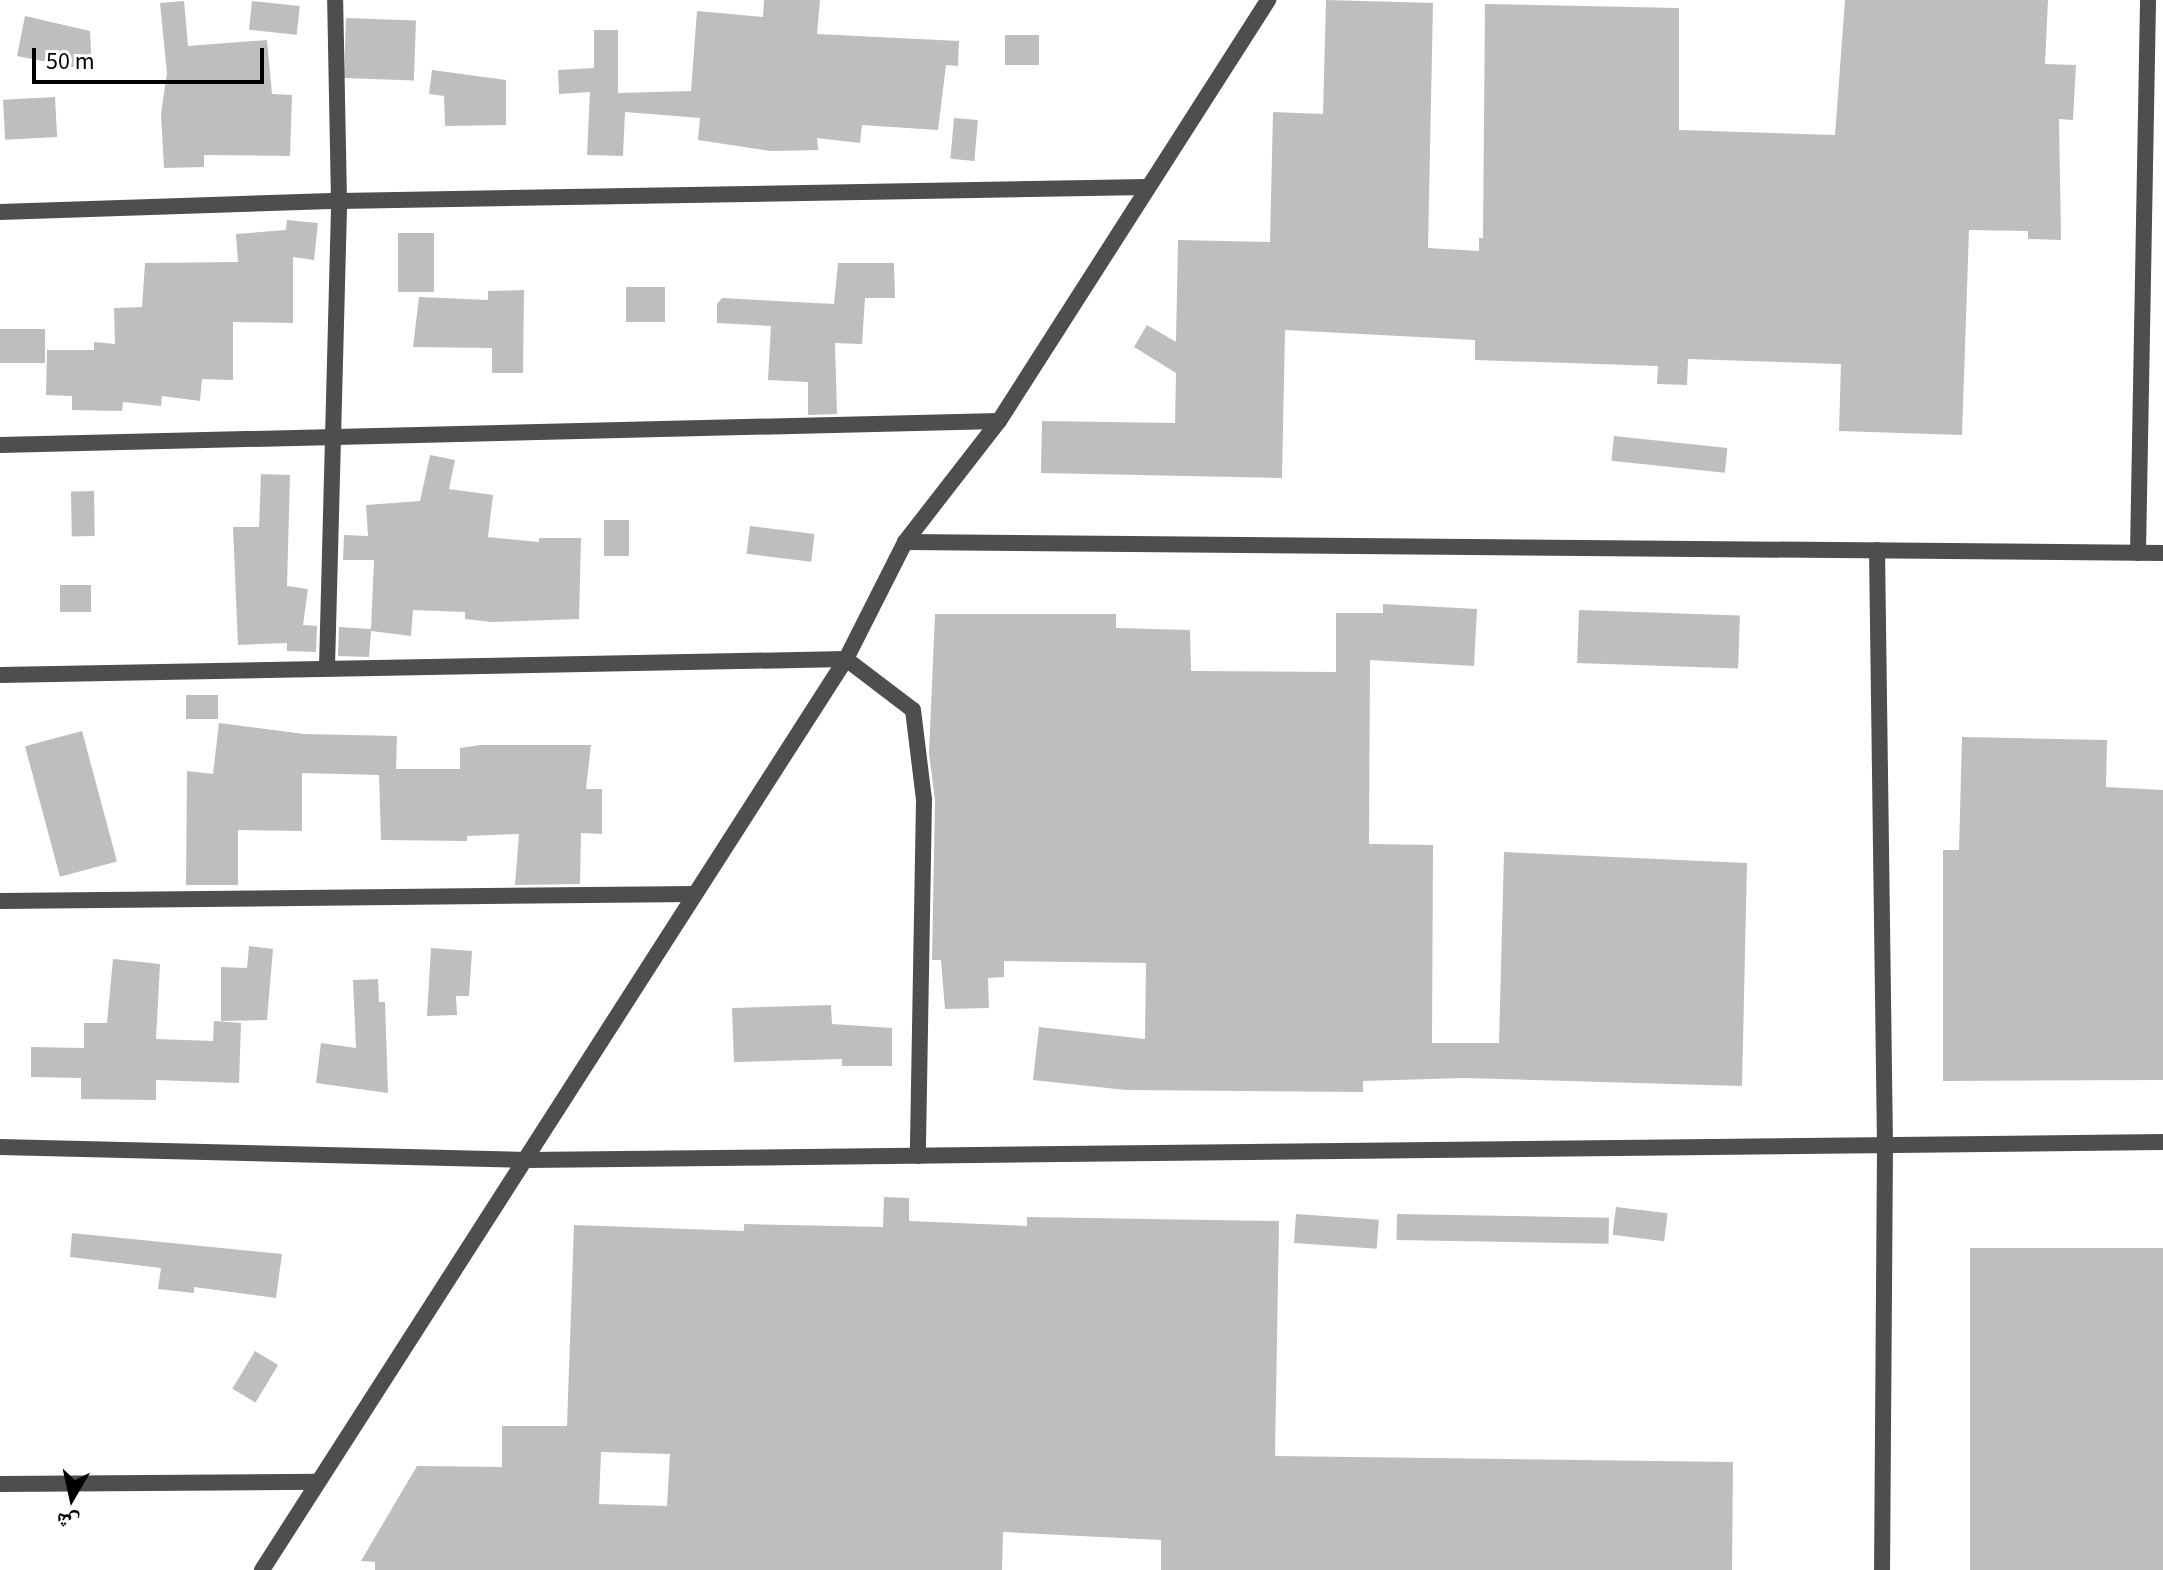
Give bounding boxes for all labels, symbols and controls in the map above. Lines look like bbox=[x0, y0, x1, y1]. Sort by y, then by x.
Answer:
scale bar bbox=[36, 32, 268, 82]
text: 50 m bbox=[46, 44, 95, 79]
north arrow bbox=[32, 1458, 112, 1538]
text: ش bbox=[54, 1504, 82, 1539]

